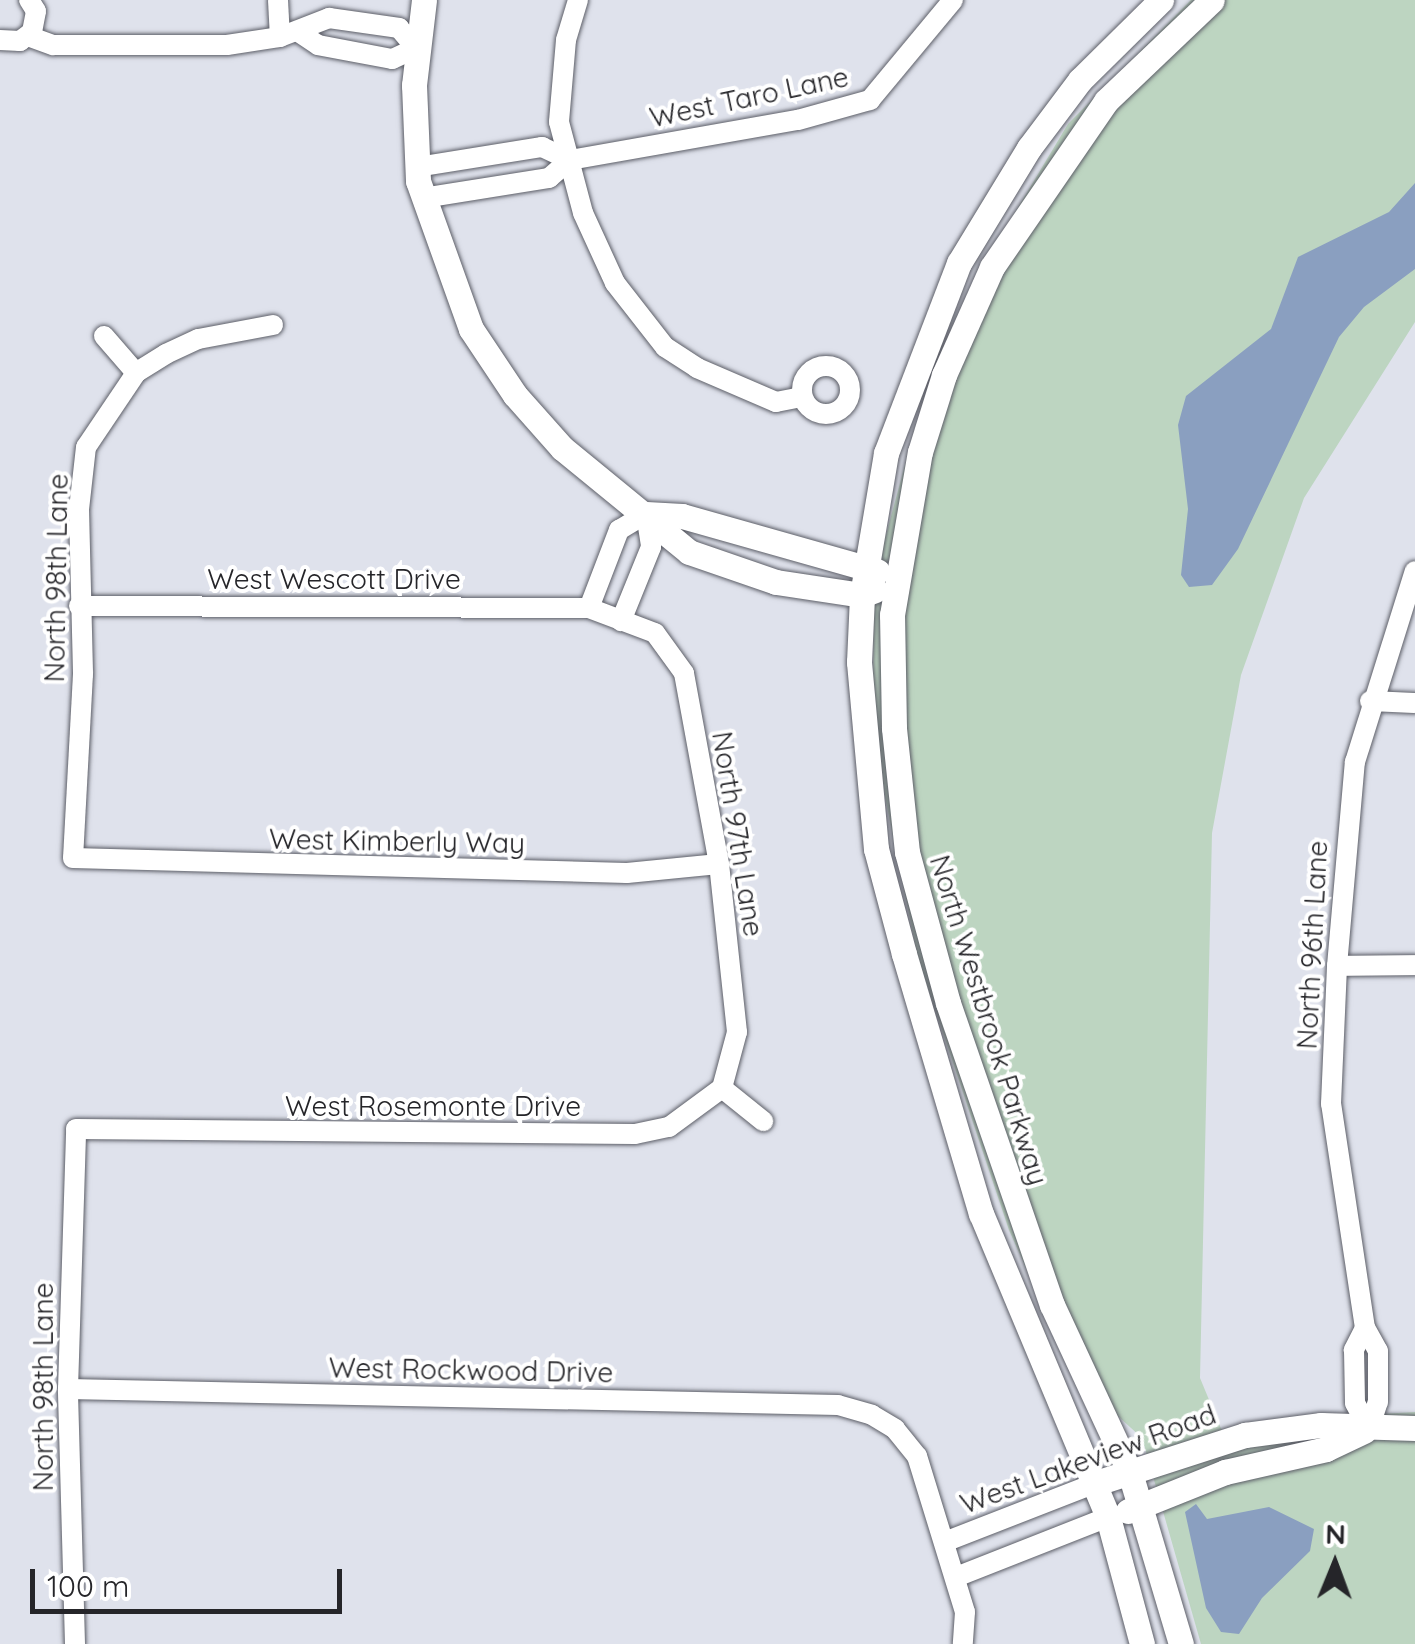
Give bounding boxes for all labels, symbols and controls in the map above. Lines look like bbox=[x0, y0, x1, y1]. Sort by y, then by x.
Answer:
street label: West Taro Lane bbox=[647, 60, 851, 134]
street label: North 98th Lane bbox=[37, 473, 75, 683]
street label: West Wescott Drive bbox=[207, 562, 461, 596]
street label: North 97th Lane bbox=[705, 729, 771, 939]
street label: West Kimberly Way bbox=[269, 822, 525, 860]
street label: North 96th Lane bbox=[1290, 840, 1334, 1050]
street label: North Westbrook Parkway bbox=[923, 851, 1055, 1189]
street label: West Rosemonte Drive bbox=[285, 1089, 581, 1123]
street label: North 98th Lane bbox=[26, 1283, 60, 1491]
street label: West Rockwood Drive bbox=[328, 1351, 614, 1389]
street label: West Lakeview Road bbox=[956, 1397, 1220, 1521]
north arrow bbox=[1285, 1514, 1385, 1614]
text: N bbox=[1325, 1516, 1346, 1551]
scale bar bbox=[35, 1549, 348, 1611]
text: 100 m bbox=[47, 1567, 129, 1605]

